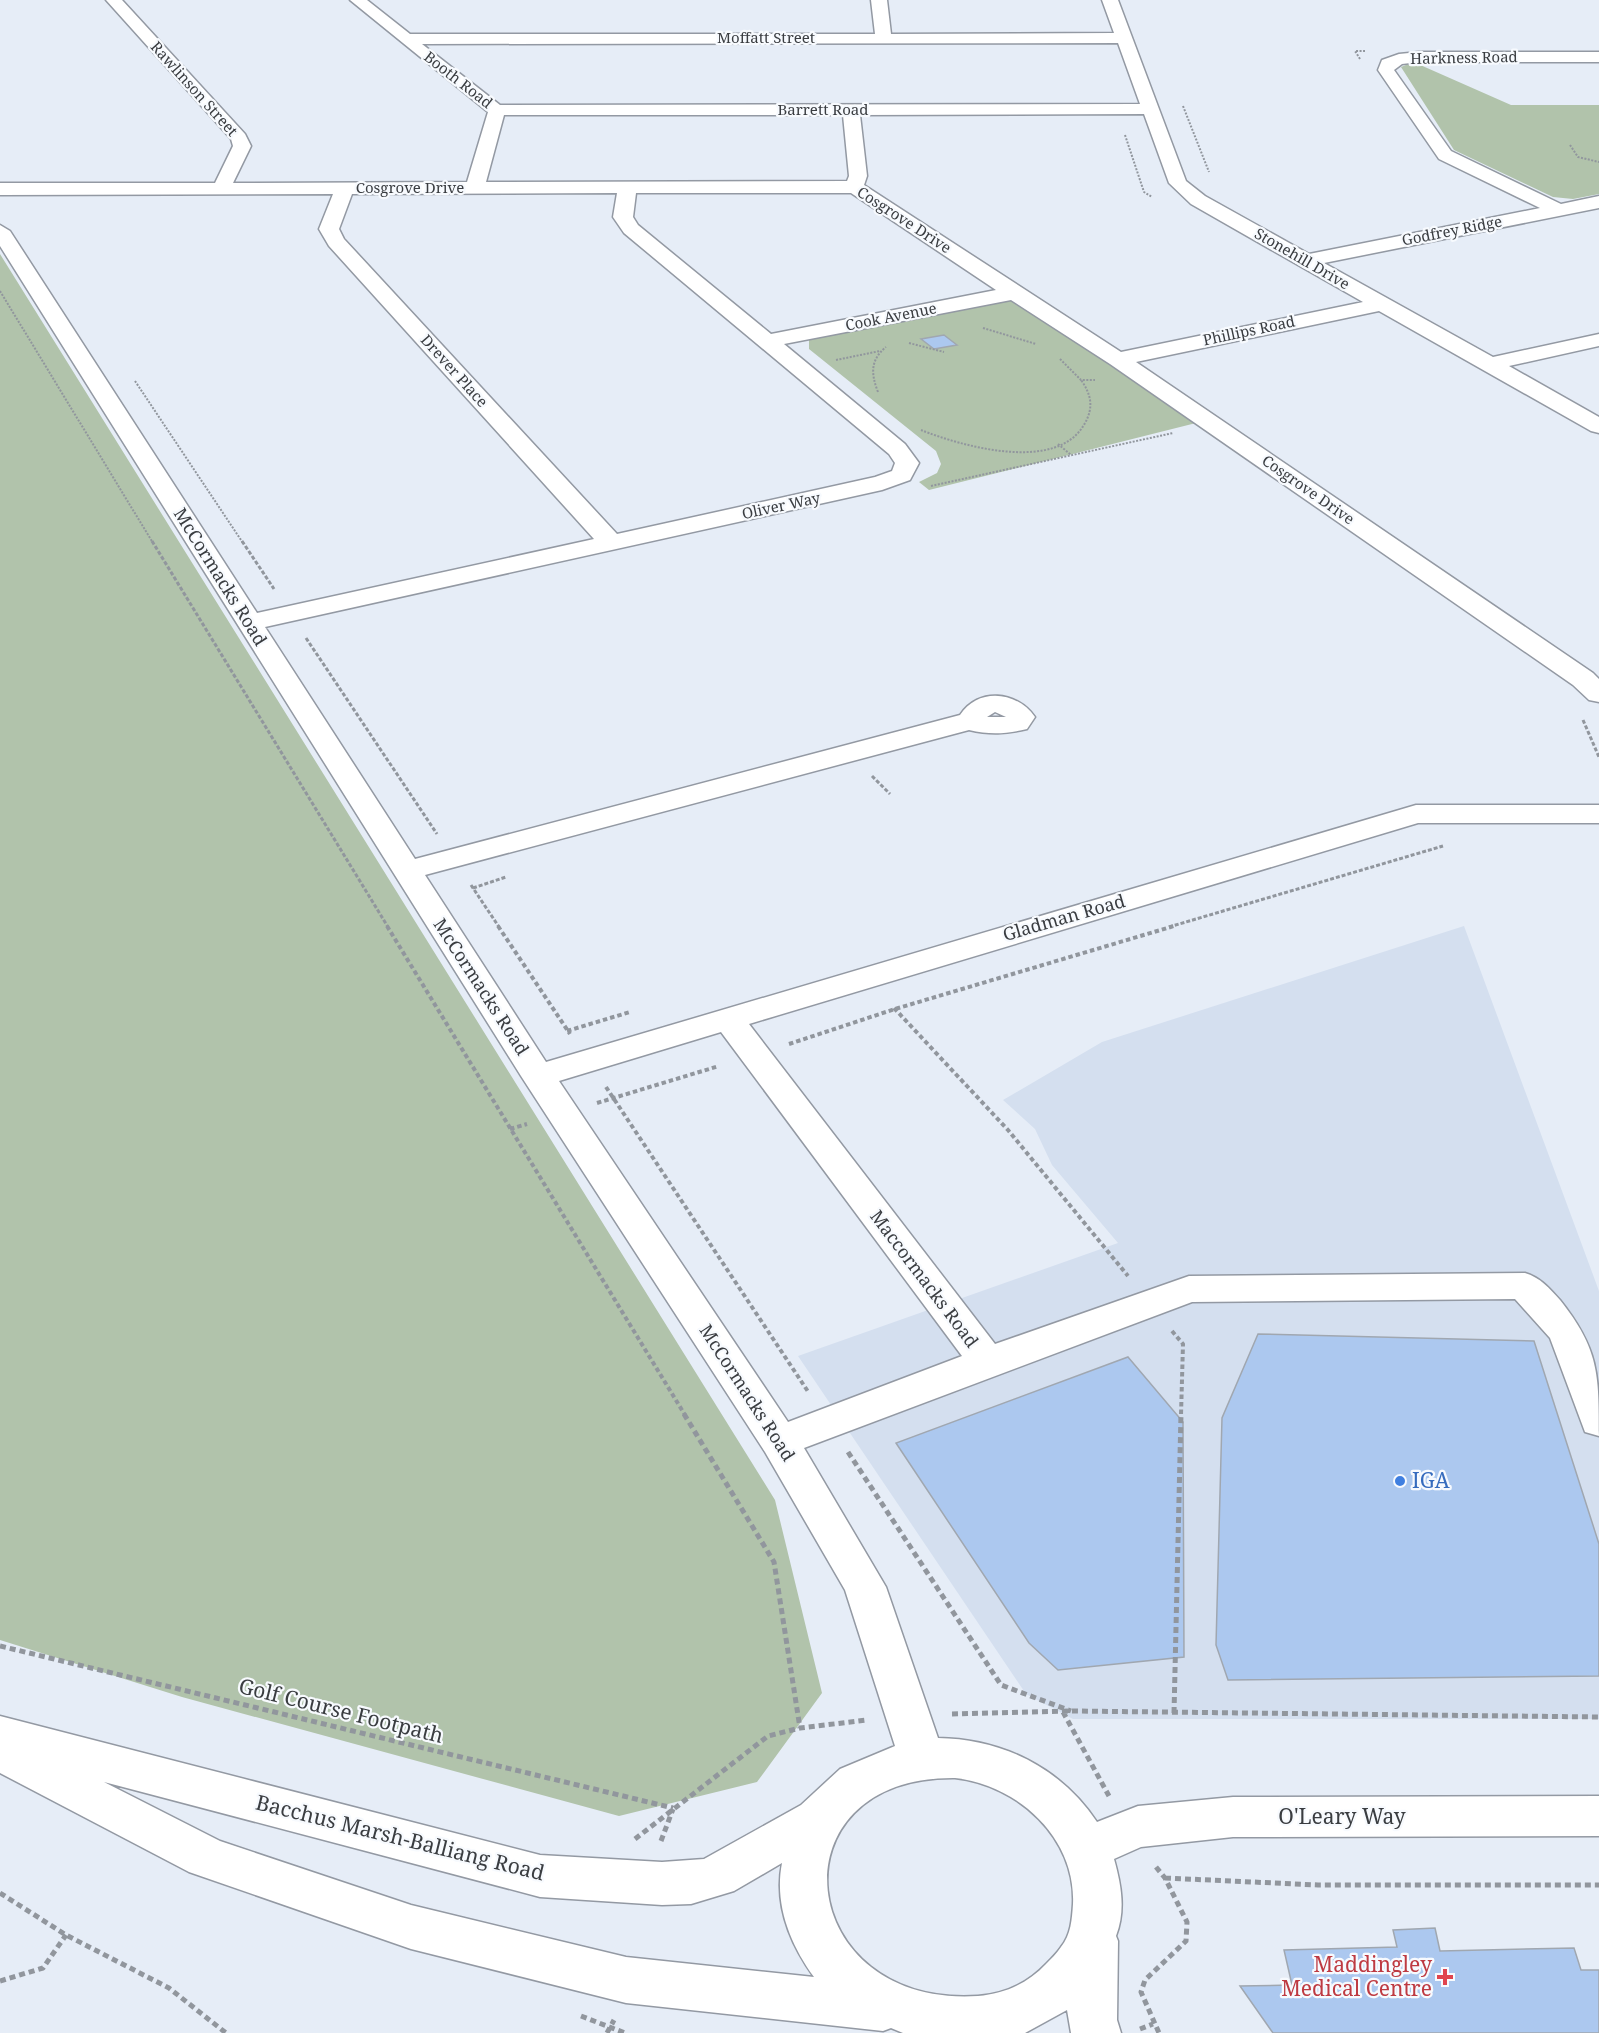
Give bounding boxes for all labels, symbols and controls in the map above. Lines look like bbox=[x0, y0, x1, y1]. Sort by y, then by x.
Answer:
street label: Moffatt Street bbox=[717, 27, 815, 47]
street label: Rawlinson Street bbox=[147, 37, 243, 140]
street label: Booth Road bbox=[420, 46, 497, 112]
street label: Harkness Road bbox=[1410, 46, 1518, 68]
street label: Barrett Road bbox=[777, 99, 869, 119]
street label: Cosgrove Drive bbox=[356, 177, 464, 197]
street label: Cosgrove Drive bbox=[854, 181, 955, 257]
street label: Godfrey Ridge bbox=[1400, 211, 1504, 250]
street label: Stonehill Drive bbox=[1251, 223, 1354, 293]
street label: Cook Avenue bbox=[843, 297, 938, 335]
street label: Phillips Road bbox=[1201, 311, 1297, 350]
street label: Drever Place bbox=[417, 330, 493, 411]
street label: Cosgrove Drive bbox=[1258, 450, 1359, 528]
street label: Oliver Way bbox=[740, 487, 822, 523]
street label: McCormacks Road bbox=[169, 503, 273, 650]
street label: Gladman Road bbox=[1000, 888, 1128, 946]
street label: McCormacks Road bbox=[429, 914, 535, 1059]
street label: Maccormacks Road bbox=[865, 1205, 984, 1352]
street label: McCormacks Road bbox=[695, 1320, 801, 1465]
place label: IGA bbox=[1412, 1466, 1450, 1494]
marker: IGA bbox=[1393, 1474, 1407, 1488]
street label: Golf Course Footpath bbox=[236, 1671, 446, 1749]
street label: Bacchus Marsh-Balliang Road bbox=[253, 1788, 548, 1887]
street label: O'Leary Way bbox=[1278, 1802, 1406, 1830]
place label: Maddingley Medical Centre bbox=[1281, 1950, 1432, 2002]
marker: Maddingley Medical Centre bbox=[1436, 1968, 1454, 1986]

